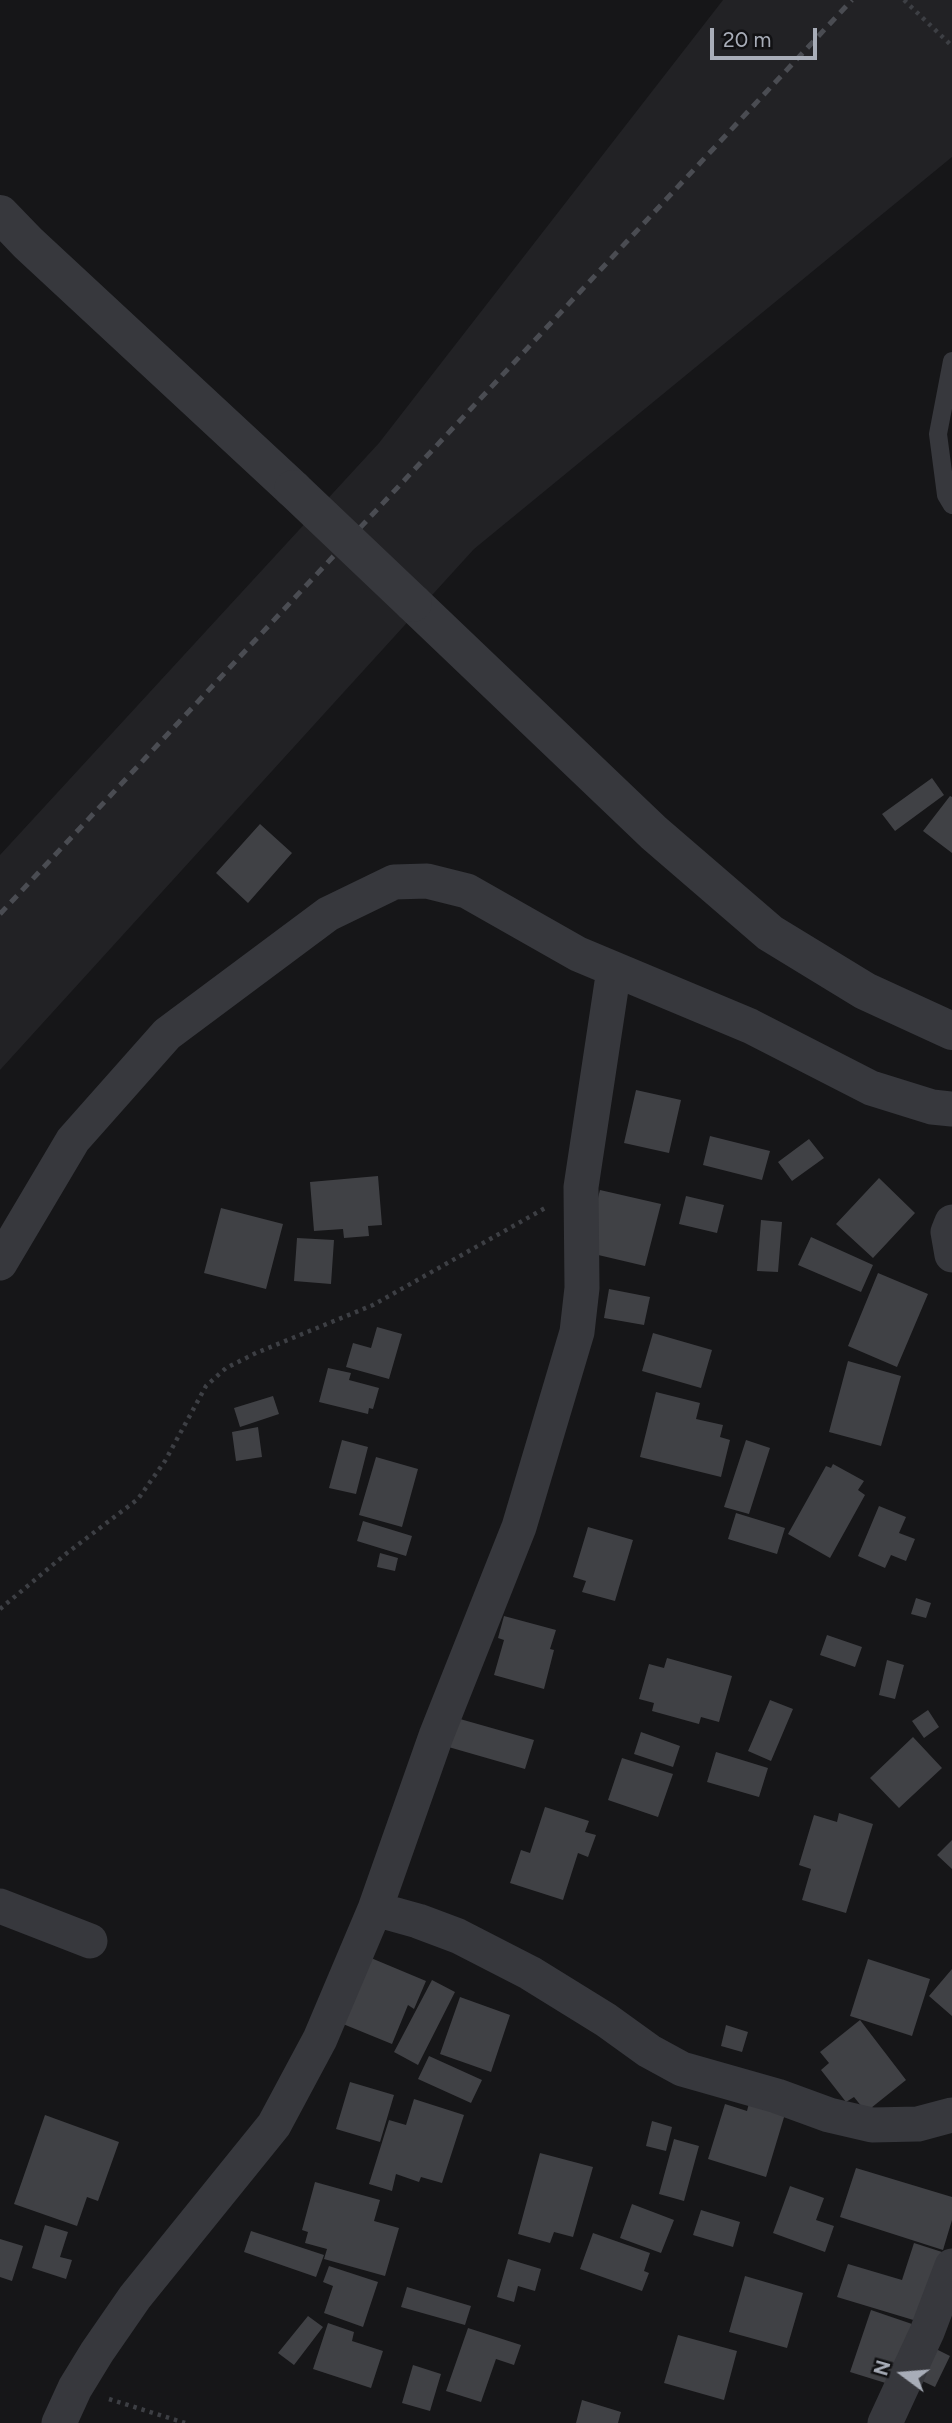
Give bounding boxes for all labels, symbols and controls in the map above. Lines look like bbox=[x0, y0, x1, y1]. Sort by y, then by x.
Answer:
scale bar bbox=[714, 14, 821, 58]
text: 20 m bbox=[723, 27, 771, 52]
north arrow bbox=[868, 2339, 938, 2409]
text: N bbox=[869, 2358, 895, 2378]

